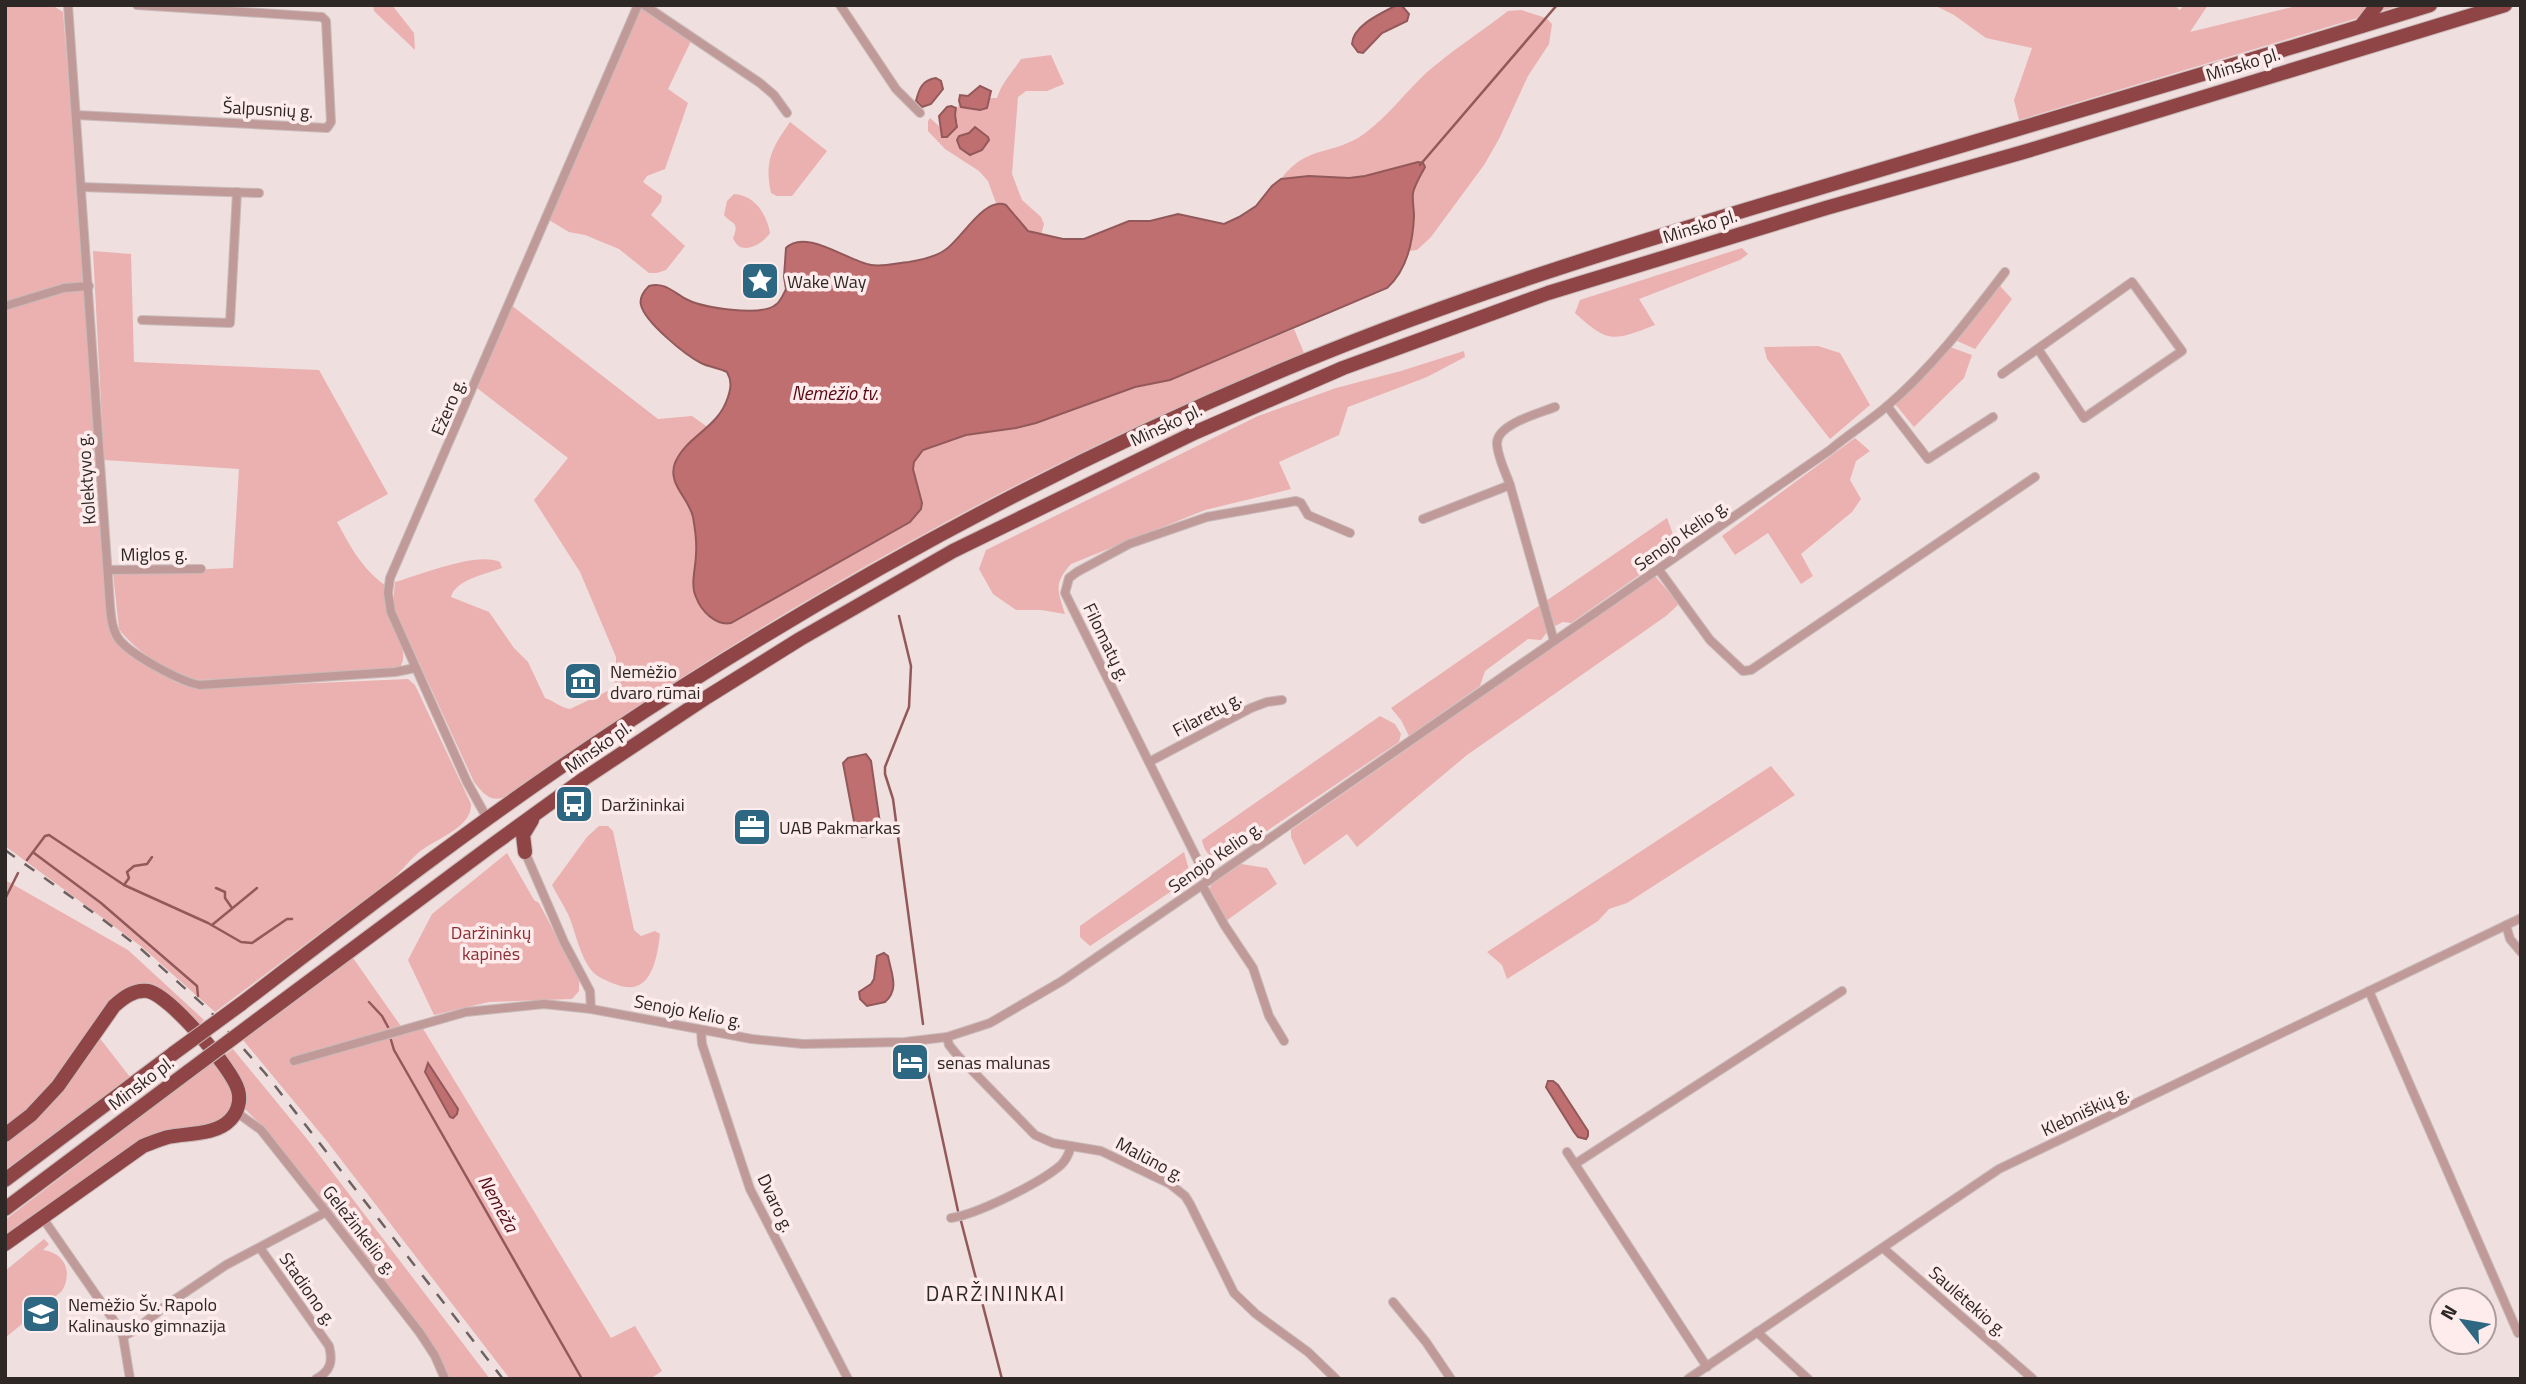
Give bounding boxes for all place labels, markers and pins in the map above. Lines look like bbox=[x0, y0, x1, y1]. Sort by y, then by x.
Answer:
place icon: Wake Way bbox=[739, 260, 781, 302]
place label: Wake Way bbox=[787, 268, 867, 295]
place label: Nemėžio dvaro rūmai bbox=[610, 658, 700, 706]
museum icon: Nemėžio dvaro rūmai bbox=[562, 660, 604, 702]
bus stop icon: Daržininkai bbox=[553, 783, 595, 825]
place label: Daržininkai bbox=[601, 791, 685, 818]
office icon: UAB Pakmarkas bbox=[731, 806, 773, 848]
place label: UAB Pakmarkas bbox=[779, 814, 901, 841]
hotel icon: senas malunas bbox=[889, 1041, 931, 1083]
place label: senas malunas bbox=[937, 1049, 1050, 1076]
place label: Nemėžio Šv. Rapolo Kalinausko gimnazija bbox=[68, 1291, 226, 1339]
school or university icon: Nemėžio Šv. Rapolo Kalinausko gimnazija bbox=[20, 1293, 62, 1335]

